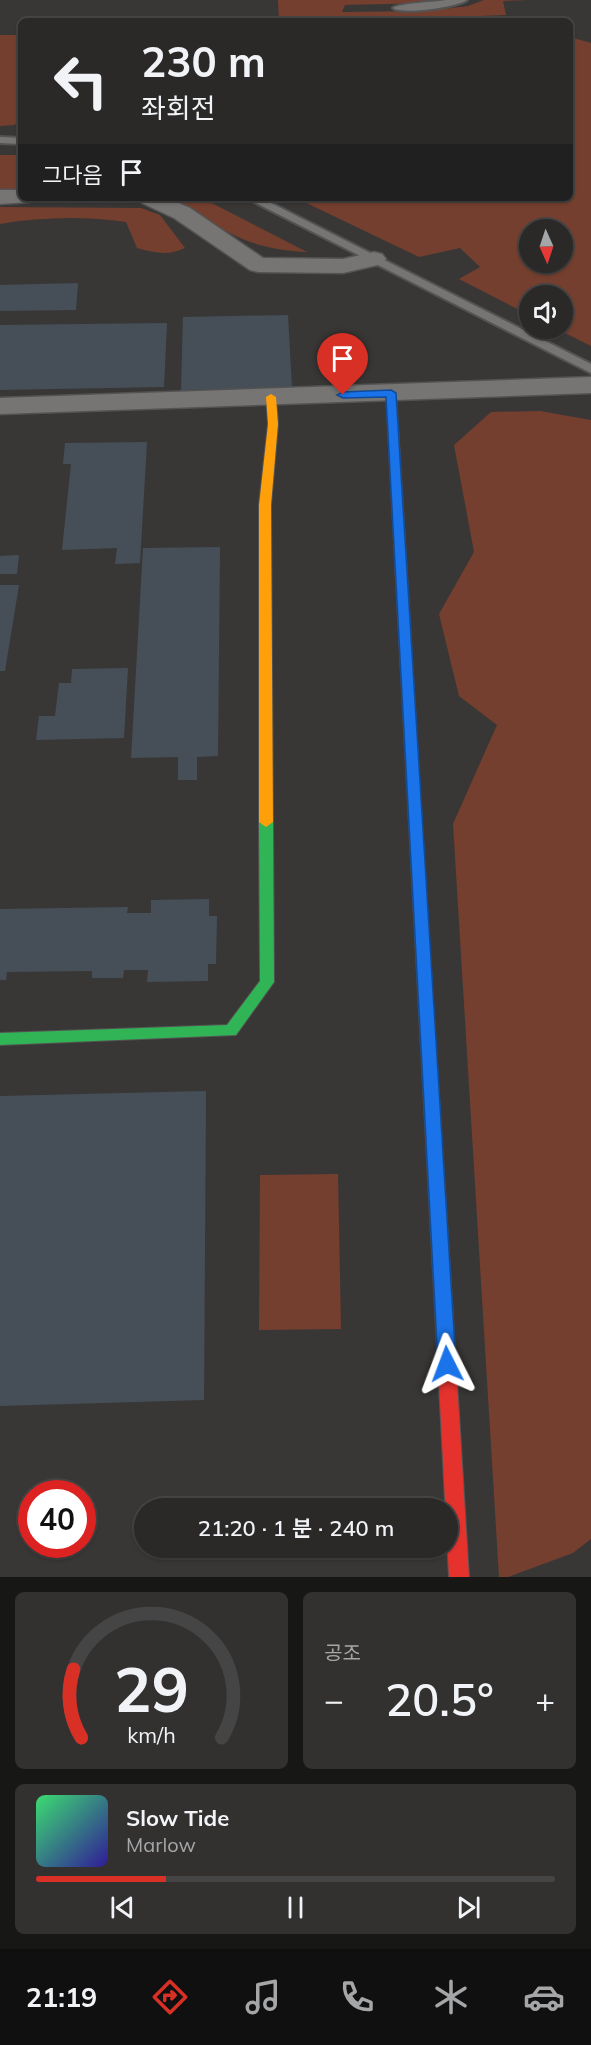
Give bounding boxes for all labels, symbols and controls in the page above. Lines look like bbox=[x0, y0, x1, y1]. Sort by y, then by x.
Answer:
text: 230 m bbox=[141, 35, 266, 88]
icon: left bbox=[42, 42, 120, 120]
text: 좌회전 bbox=[141, 91, 216, 125]
icon: arrive bbox=[115, 156, 148, 189]
text: 그다음 bbox=[42, 161, 103, 189]
north arrow bbox=[519, 219, 573, 273]
map controls bbox=[519, 219, 573, 339]
button: sound bbox=[519, 285, 573, 339]
pin bbox=[317, 333, 368, 395]
icon: arrive bbox=[326, 342, 359, 375]
position arrow bbox=[415, 1332, 479, 1396]
speed limit sign: 40 bbox=[18, 1480, 96, 1558]
text: 21:20 · 1 분 · 240 m bbox=[198, 1514, 394, 1542]
text: 공조 bbox=[324, 1640, 361, 1665]
text: 29 bbox=[114, 1649, 189, 1728]
text: 20.5° bbox=[385, 1671, 494, 1727]
text: − bbox=[324, 1679, 344, 1720]
text: + bbox=[535, 1679, 555, 1720]
text: km/h bbox=[127, 1721, 176, 1748]
text: Slow Tide bbox=[126, 1804, 229, 1832]
text: Marlow bbox=[126, 1832, 196, 1857]
icon: previous bbox=[106, 1891, 139, 1924]
icon: pause bbox=[279, 1891, 312, 1924]
icon: next bbox=[452, 1891, 485, 1924]
icon: directions bbox=[149, 1976, 191, 2018]
icon: music bbox=[242, 1976, 284, 2018]
icon: phone bbox=[336, 1976, 378, 2018]
icon: climate bbox=[430, 1976, 472, 2018]
icon: car bbox=[523, 1976, 565, 2018]
text: 21:19 bbox=[26, 1980, 97, 2014]

